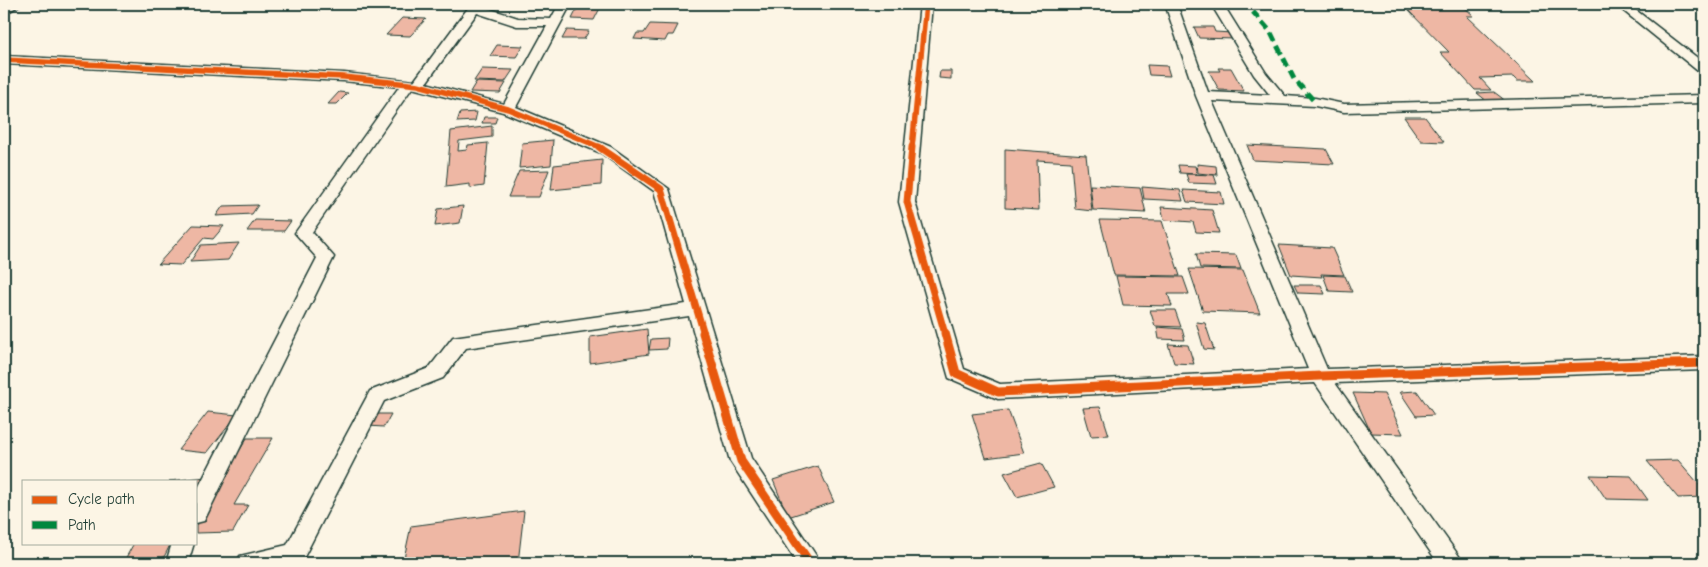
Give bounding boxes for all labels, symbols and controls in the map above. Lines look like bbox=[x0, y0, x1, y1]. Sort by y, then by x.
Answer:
legend bbox=[22, 480, 198, 544]
text: Cycle path bbox=[68, 490, 135, 508]
text: Path bbox=[68, 516, 96, 534]

